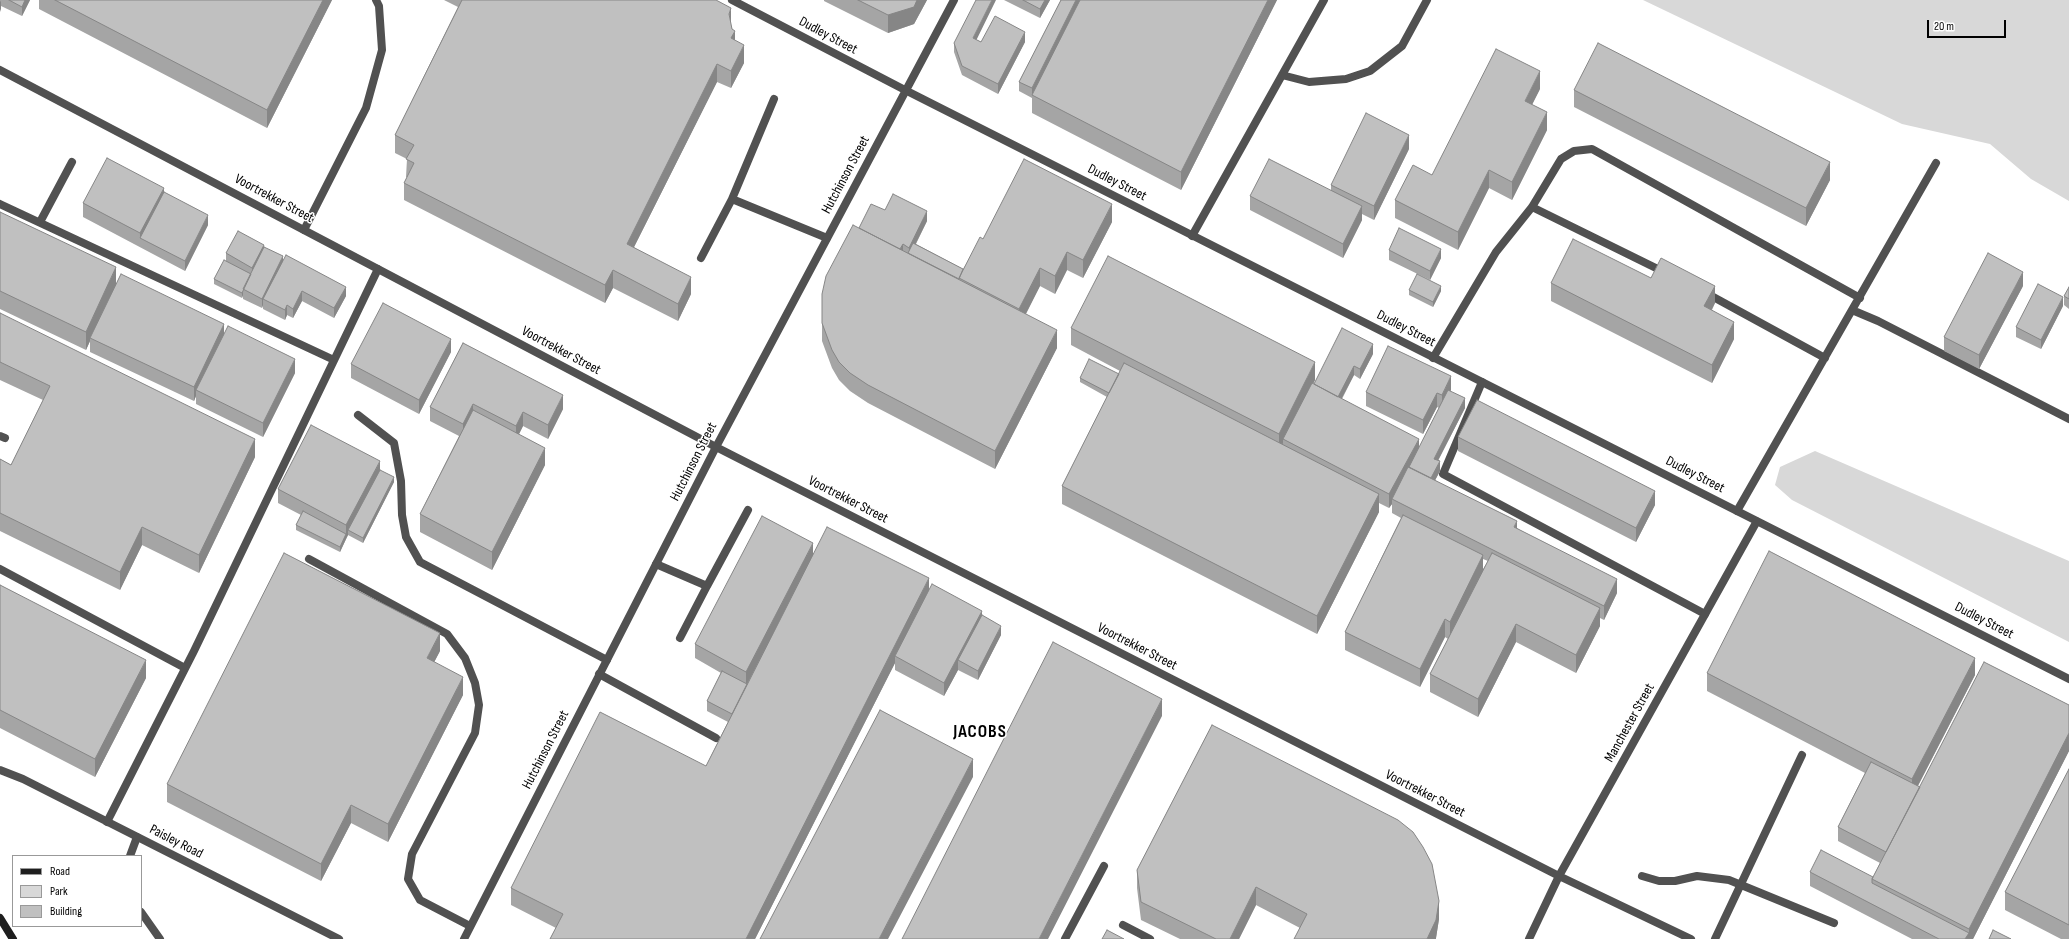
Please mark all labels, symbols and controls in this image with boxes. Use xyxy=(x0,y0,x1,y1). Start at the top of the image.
scale bar xyxy=(1929,12,2008,38)
street label: Dudley Street xyxy=(796,14,860,58)
text: 20 m xyxy=(1934,19,1954,34)
street label: Hutchinson Street xyxy=(818,133,874,217)
street label: Dudley Street xyxy=(1085,161,1149,205)
street label: Voortrekker Street xyxy=(232,171,316,227)
street label: Dudley Street xyxy=(1374,307,1438,351)
street label: Voortrekker Street xyxy=(519,323,603,379)
street label: Hutchinson Street xyxy=(667,420,721,504)
street label: Dudley Street xyxy=(1663,453,1727,497)
street label: Voortrekker Street xyxy=(805,473,891,527)
street label: Dudley Street xyxy=(1952,599,2016,643)
street label: Voortrekker Street xyxy=(1094,620,1180,674)
street label: Manchester Street xyxy=(1601,681,1659,765)
street label: Hutchinson Street xyxy=(519,708,573,792)
district label: JACOBS xyxy=(953,721,1007,743)
street label: Voortrekker Street xyxy=(1382,767,1468,821)
street label: Paisley Road xyxy=(146,821,206,863)
legend xyxy=(12,855,142,927)
text: Road xyxy=(50,864,70,879)
text: Park xyxy=(50,884,68,899)
text: Building xyxy=(50,904,82,919)

